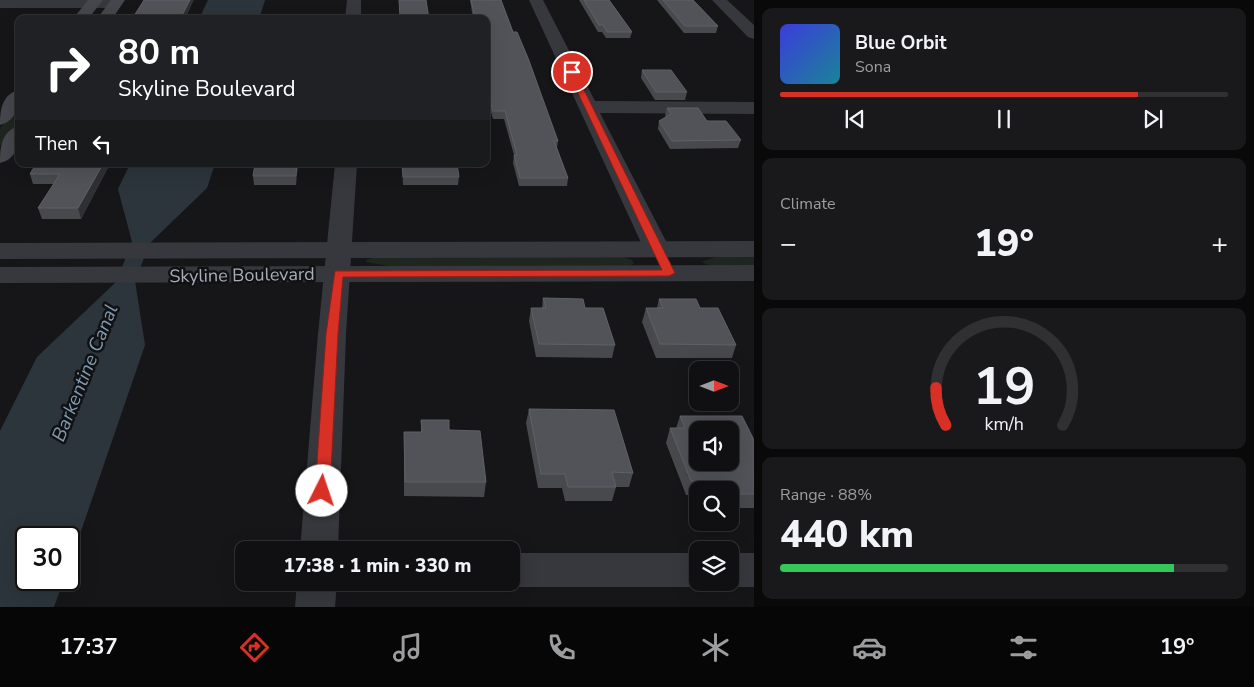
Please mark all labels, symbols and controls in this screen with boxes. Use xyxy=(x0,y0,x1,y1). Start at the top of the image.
text: 80 m xyxy=(118,29,200,76)
text: Blue Orbit xyxy=(855,30,946,56)
icon: right xyxy=(35,35,100,100)
pin xyxy=(551,51,593,93)
text: Sona xyxy=(855,56,891,78)
icon: arrive xyxy=(558,58,586,86)
text: Skyline Boulevard xyxy=(118,74,296,104)
icon: previous xyxy=(841,105,869,133)
icon: pause xyxy=(990,105,1018,133)
icon: next xyxy=(1139,105,1167,133)
icon: left xyxy=(88,130,116,158)
text: Then xyxy=(35,131,78,157)
text: Climate xyxy=(780,193,835,215)
text: 19° xyxy=(974,218,1034,269)
text: − xyxy=(780,225,797,263)
text: + xyxy=(1211,225,1228,263)
street label: Skyline Boulevard xyxy=(169,262,315,288)
water label: Barkentine Canal xyxy=(46,301,124,445)
text: 19 xyxy=(973,351,1035,422)
north arrow xyxy=(689,361,739,411)
map controls xyxy=(689,361,739,591)
text: km/h xyxy=(984,412,1024,436)
button: sound xyxy=(689,421,739,471)
position arrow xyxy=(295,464,347,516)
button: search xyxy=(689,481,739,531)
text: Range · 88% xyxy=(780,484,872,506)
text: 440 km xyxy=(780,509,914,560)
speed limit sign: 30 xyxy=(15,526,80,591)
button: layers xyxy=(689,541,739,591)
text: 17:38 · 1 min · 330 m xyxy=(284,553,471,579)
icon: directions xyxy=(237,630,272,665)
icon: music xyxy=(390,630,425,665)
icon: phone xyxy=(544,630,579,665)
icon: climate xyxy=(698,630,733,665)
icon: car xyxy=(852,630,887,665)
icon: filters xyxy=(1006,630,1041,665)
text: 17:37 xyxy=(59,632,118,662)
text: 19° xyxy=(1160,632,1194,662)

